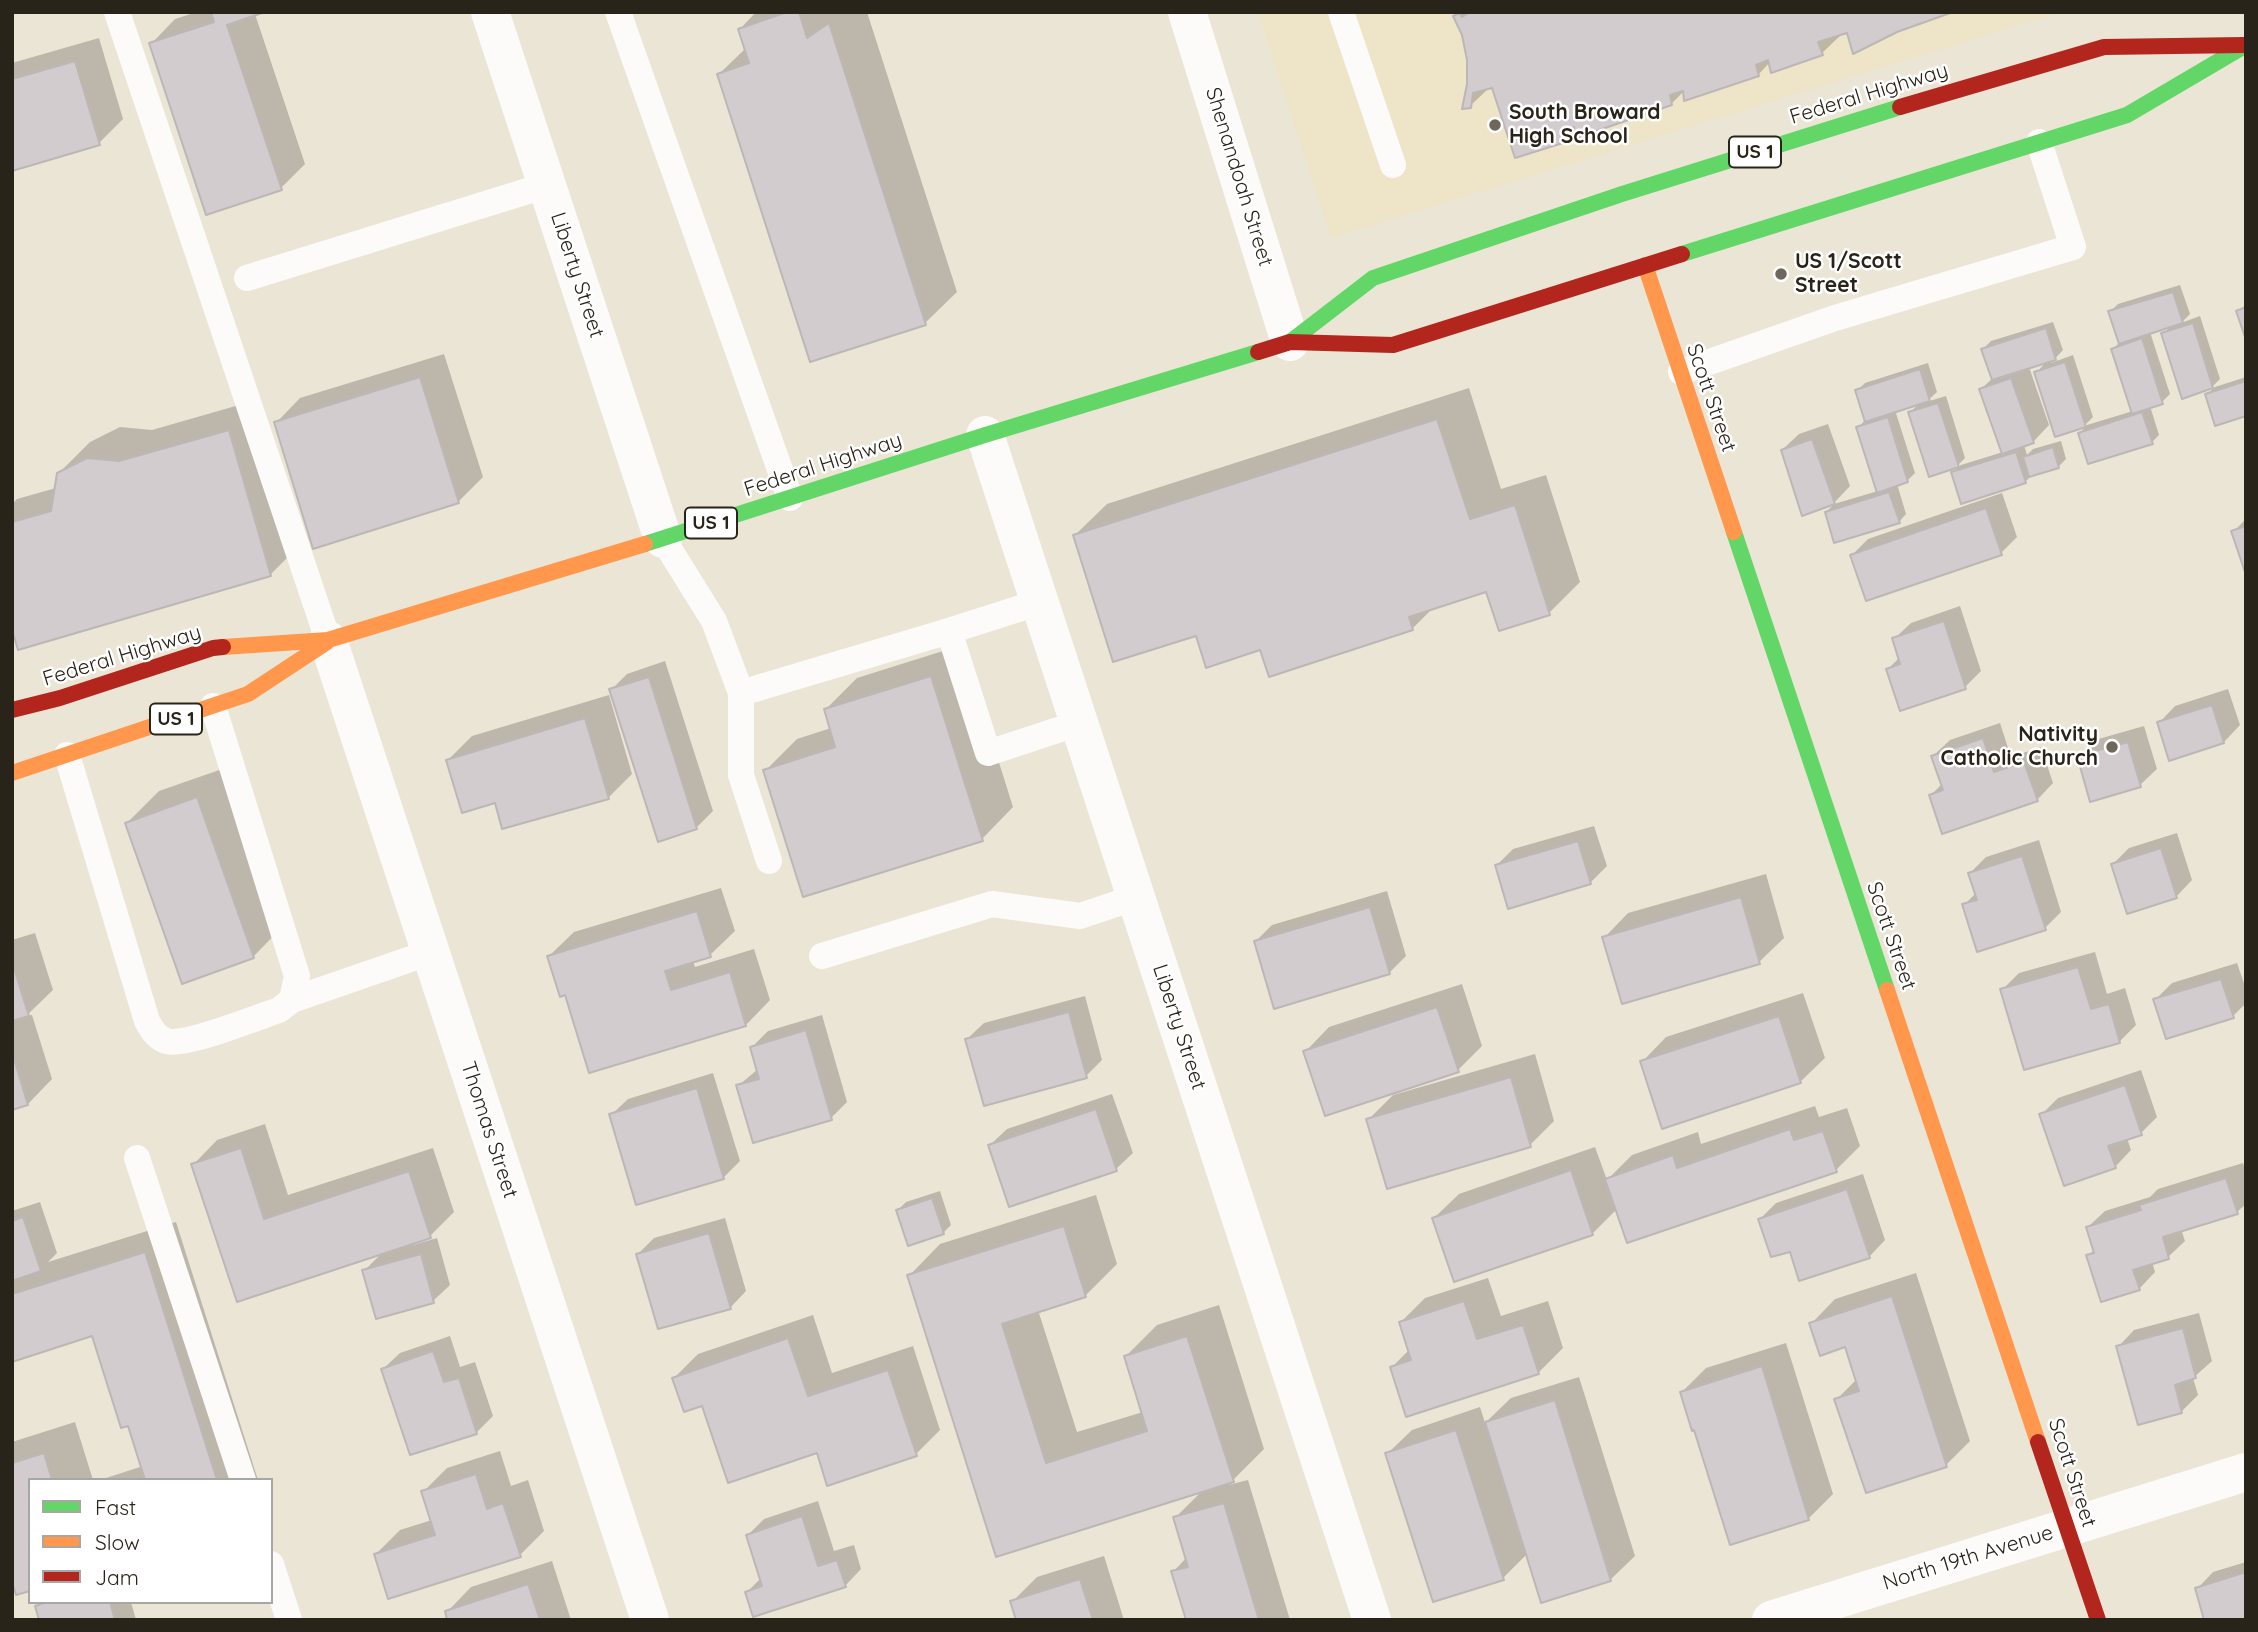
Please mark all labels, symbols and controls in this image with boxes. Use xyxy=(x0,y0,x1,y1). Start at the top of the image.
street label: Federal Highway xyxy=(1787,58,1951,130)
street label: Shenandoah Street xyxy=(1200,84,1278,270)
place label: South Broward High School xyxy=(1509,100,1660,150)
marker: South Broward High School xyxy=(1487,117,1503,133)
road number: US 1 xyxy=(1729,136,1781,168)
street label: Liberty Street xyxy=(545,209,609,341)
place label: US 1/Scott Street xyxy=(1795,249,1902,299)
marker: US 1/Scott Street xyxy=(1773,266,1789,282)
street label: Scott Street xyxy=(1681,341,1741,455)
street label: Federal Highway xyxy=(741,428,905,502)
road number: US 1 xyxy=(685,508,737,538)
street label: Federal Highway xyxy=(40,620,204,692)
road number: US 1 xyxy=(150,704,202,734)
place label: Nativity Catholic Church xyxy=(1941,722,2098,772)
marker: Nativity Catholic Church xyxy=(2104,739,2120,755)
street label: Scott Street xyxy=(1861,879,1921,993)
street label: Liberty Street xyxy=(1147,961,1211,1093)
street label: Thomas Street xyxy=(455,1059,523,1201)
street label: Scott Street xyxy=(2043,1416,2101,1530)
legend xyxy=(28,1478,273,1604)
text: Fast xyxy=(95,1494,136,1520)
street label: North 19th Avenue xyxy=(1880,1520,2056,1596)
text: Slow xyxy=(95,1529,140,1555)
text: Jam xyxy=(95,1564,139,1590)

